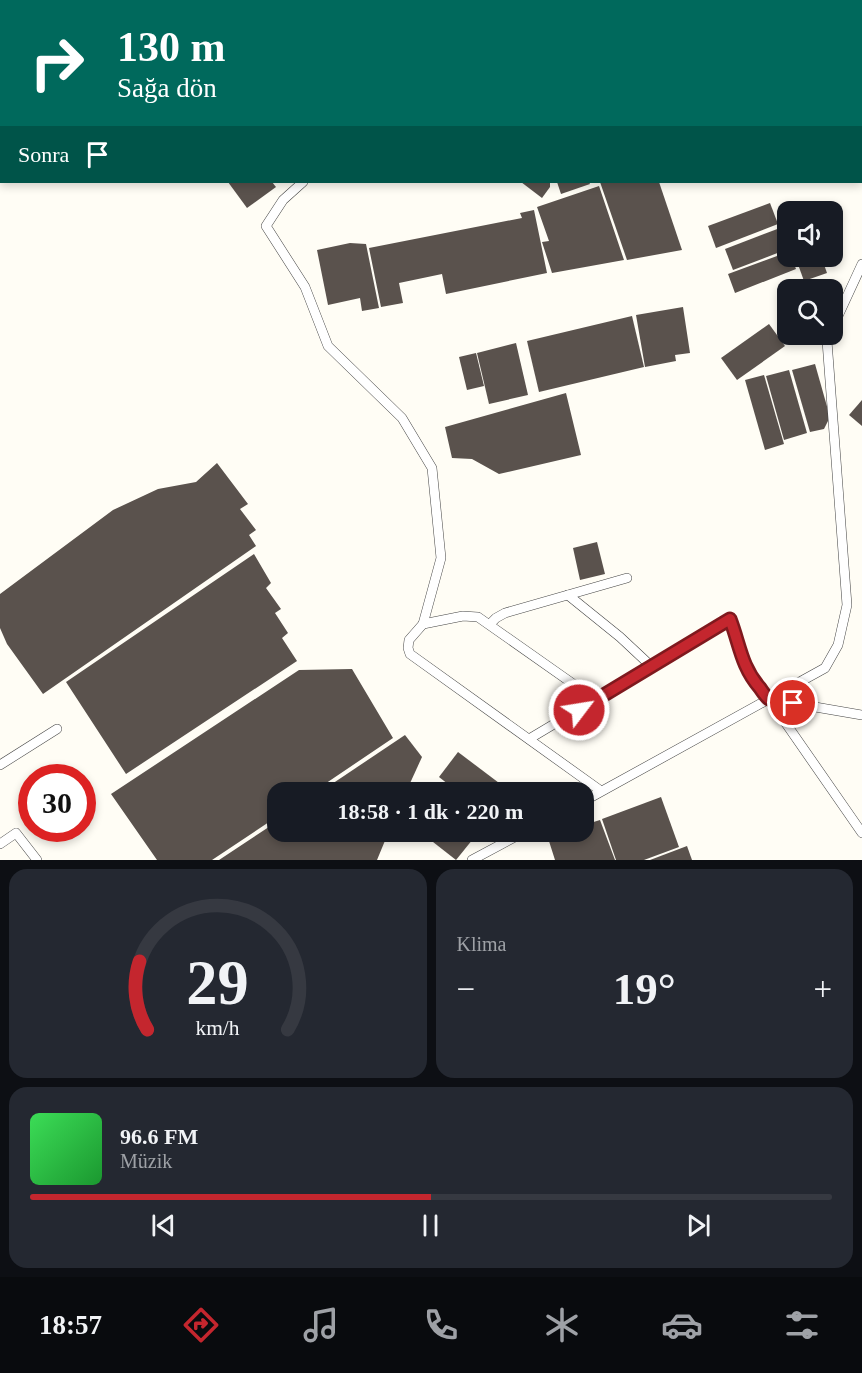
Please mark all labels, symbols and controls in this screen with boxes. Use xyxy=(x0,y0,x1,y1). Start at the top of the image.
icon: right xyxy=(18,24,96,102)
text: 130 m xyxy=(117,24,226,70)
text: Sağa dön xyxy=(117,73,217,103)
icon: arrive xyxy=(81,138,114,171)
text: Sonra xyxy=(18,142,69,167)
map controls xyxy=(777,201,843,345)
button: sound xyxy=(777,201,843,267)
button: search xyxy=(777,279,843,345)
pin xyxy=(767,677,818,728)
position arrow xyxy=(547,678,611,742)
icon: arrive xyxy=(776,686,809,719)
speed limit sign: 30 xyxy=(18,764,96,842)
text: 18:58 · 1 dk · 220 m xyxy=(338,799,523,824)
text: Klima xyxy=(457,933,507,955)
text: 29 xyxy=(187,948,249,1017)
text: 19° xyxy=(613,964,676,1014)
text: − xyxy=(457,971,475,1007)
text: + xyxy=(813,971,832,1007)
text: km/h xyxy=(196,1017,240,1041)
text: 96.6 FM xyxy=(120,1124,198,1149)
text: Müzik xyxy=(120,1150,172,1172)
icon: previous xyxy=(147,1209,180,1242)
icon: pause xyxy=(414,1209,447,1242)
icon: next xyxy=(682,1209,715,1242)
icon: directions xyxy=(180,1304,222,1346)
icon: music xyxy=(300,1304,342,1346)
icon: phone xyxy=(420,1304,462,1346)
icon: climate xyxy=(541,1304,583,1346)
icon: car xyxy=(661,1304,703,1346)
icon: filters xyxy=(781,1304,823,1346)
text: 18:57 xyxy=(39,1310,102,1340)

